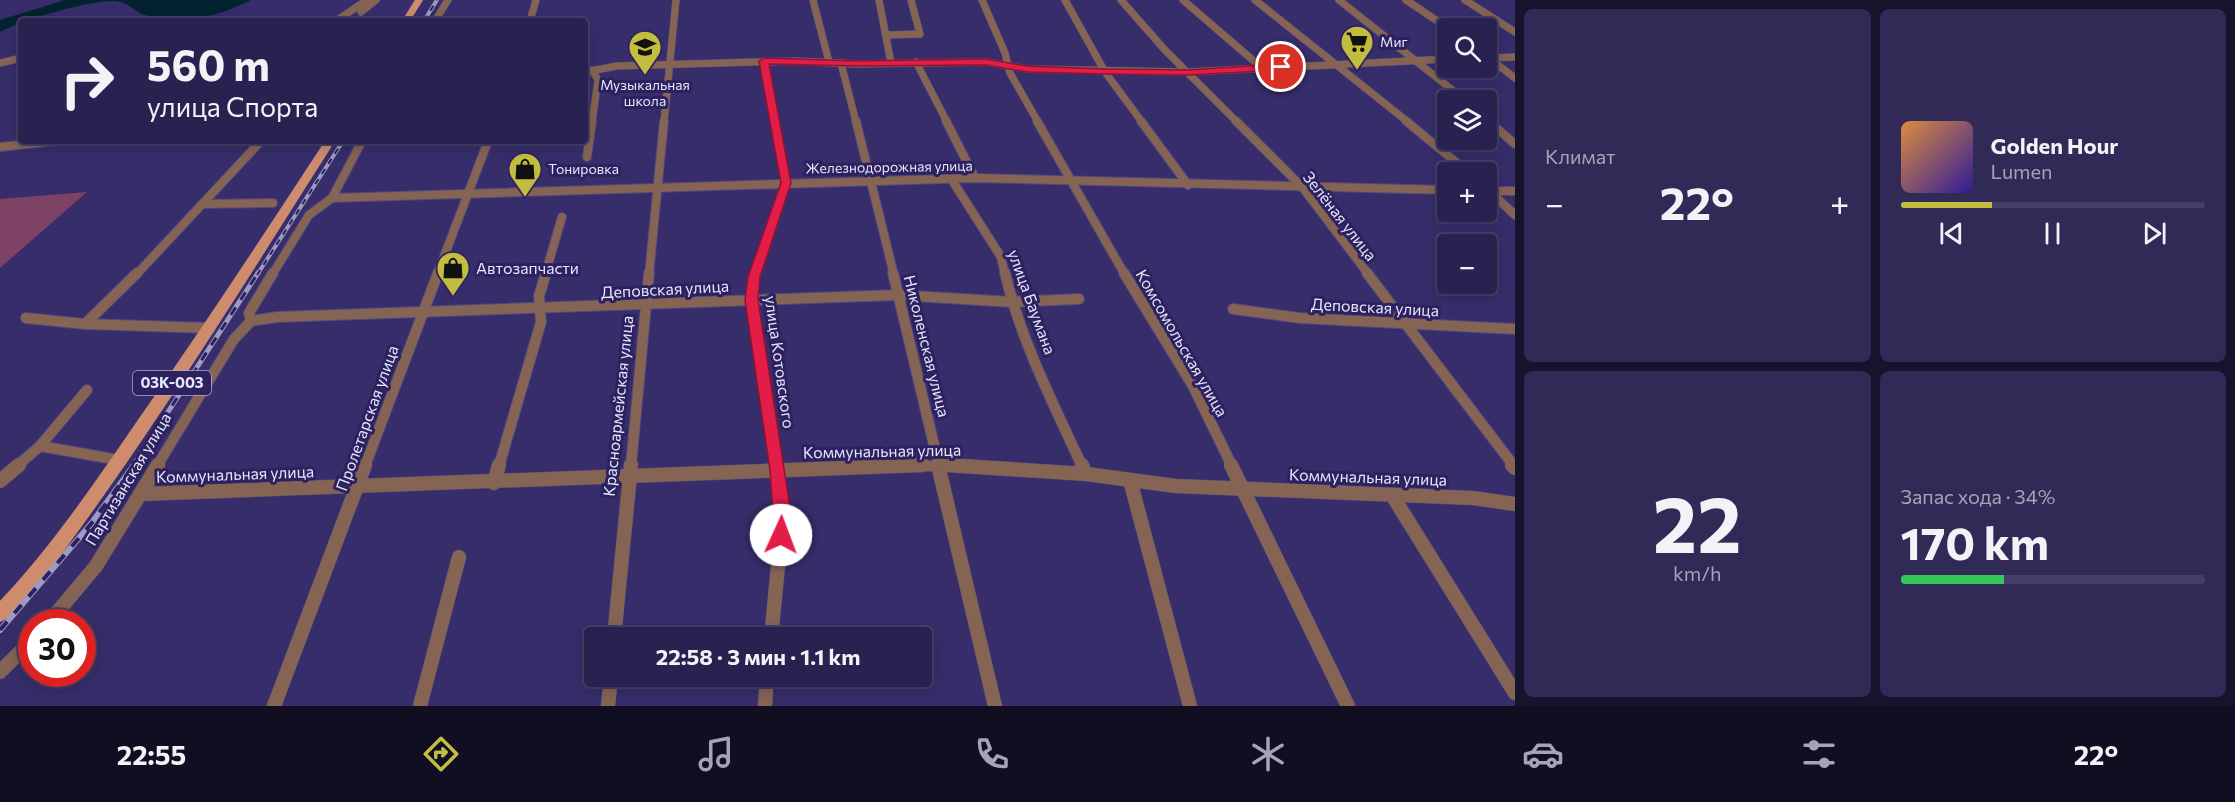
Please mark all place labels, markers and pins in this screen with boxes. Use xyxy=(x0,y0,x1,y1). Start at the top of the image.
supermarket icon: Миг xyxy=(1339,24,1375,71)
school or university icon: Музыкальная школа xyxy=(627,29,663,76)
place label: Миг xyxy=(1380,33,1408,50)
pin xyxy=(1255,41,1306,92)
place label: Музыкальная школа xyxy=(600,76,690,109)
shop icon: Тонировка xyxy=(507,151,543,198)
place label: Тонировка xyxy=(548,160,619,177)
shop icon: Автозапчасти xyxy=(435,250,471,297)
place label: Автозапчасти xyxy=(476,258,579,277)

